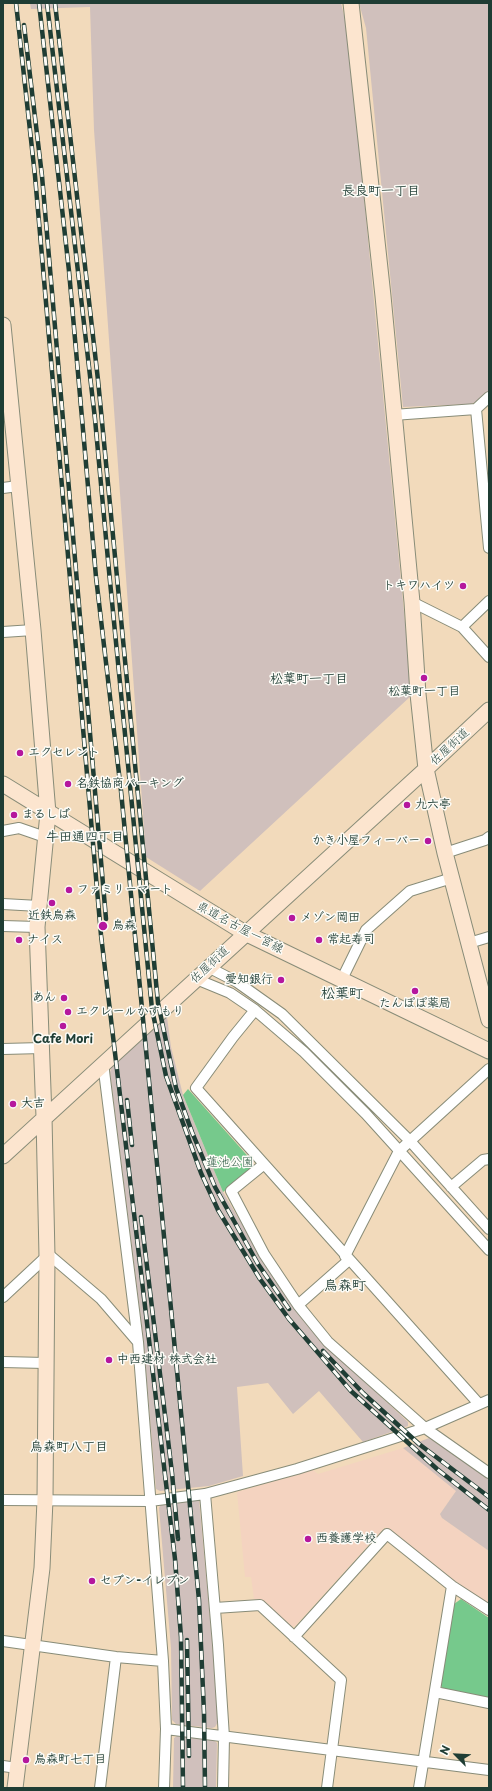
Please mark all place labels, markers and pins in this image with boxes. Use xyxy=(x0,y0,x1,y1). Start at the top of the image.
place label: トキワハイツ xyxy=(383,579,455,593)
marker: トキワハイツ xyxy=(458,581,468,591)
marker: 松葉町一丁目 xyxy=(419,673,429,683)
place label: 松葉町一丁目 xyxy=(388,685,460,699)
place label: エクセレント xyxy=(28,746,100,760)
marker: エクセレント xyxy=(15,748,25,758)
place label: 名鉄協商パーキング xyxy=(76,777,184,791)
marker: 名鉄協商パーキング xyxy=(63,779,73,789)
place label: 九六亭 xyxy=(415,798,451,812)
marker: 九六亭 xyxy=(402,800,412,810)
place label: まるしば xyxy=(22,808,70,822)
marker: まるしば xyxy=(9,810,19,820)
place label: かき小屋フィーバー xyxy=(312,834,420,848)
marker: かき小屋フィーバー xyxy=(423,836,433,846)
place label: ファミリーマート xyxy=(77,883,173,897)
marker: ファミリーマート xyxy=(64,885,74,895)
marker: 近鉄烏森 xyxy=(47,898,57,908)
place label: 近鉄烏森 xyxy=(28,909,76,923)
place label: メゾン岡田 xyxy=(300,911,360,925)
marker: メゾン岡田 xyxy=(287,913,297,923)
place label: 烏森 xyxy=(112,919,136,933)
marker: 烏森 xyxy=(97,920,109,932)
place label: ナイス xyxy=(27,933,63,947)
place label: 常起寿司 xyxy=(327,933,375,947)
marker: ナイス xyxy=(14,935,24,945)
marker: 常起寿司 xyxy=(314,935,324,945)
place label: 愛知銀行 xyxy=(225,973,273,987)
marker: 愛知銀行 xyxy=(276,975,286,985)
marker: たんぽぽ薬局 xyxy=(410,986,420,996)
place label: あん xyxy=(32,991,56,1005)
marker: あん xyxy=(59,993,69,1003)
place label: たんぽぽ薬局 xyxy=(379,997,451,1011)
place label: エクレールかすもり xyxy=(76,1005,184,1019)
marker: エクレールかすもり xyxy=(63,1007,73,1017)
marker: Cafe Mori xyxy=(58,1021,68,1031)
place label: Cafe Mori xyxy=(33,1033,93,1047)
place label: 大吉 xyxy=(21,1097,45,1111)
marker: 大吉 xyxy=(8,1099,18,1109)
place label: 中西建材 株式会社 xyxy=(117,1353,217,1367)
marker: 中西建材 株式会社 xyxy=(104,1355,114,1365)
place label: 西養護学校 xyxy=(316,1532,376,1546)
marker: 西養護学校 xyxy=(303,1534,313,1544)
place label: セブン-イレブン xyxy=(100,1574,190,1588)
marker: セブン-イレブン xyxy=(87,1576,97,1586)
place label: 烏森町七丁目 xyxy=(34,1753,106,1767)
marker: 烏森町七丁目 xyxy=(21,1755,31,1765)

